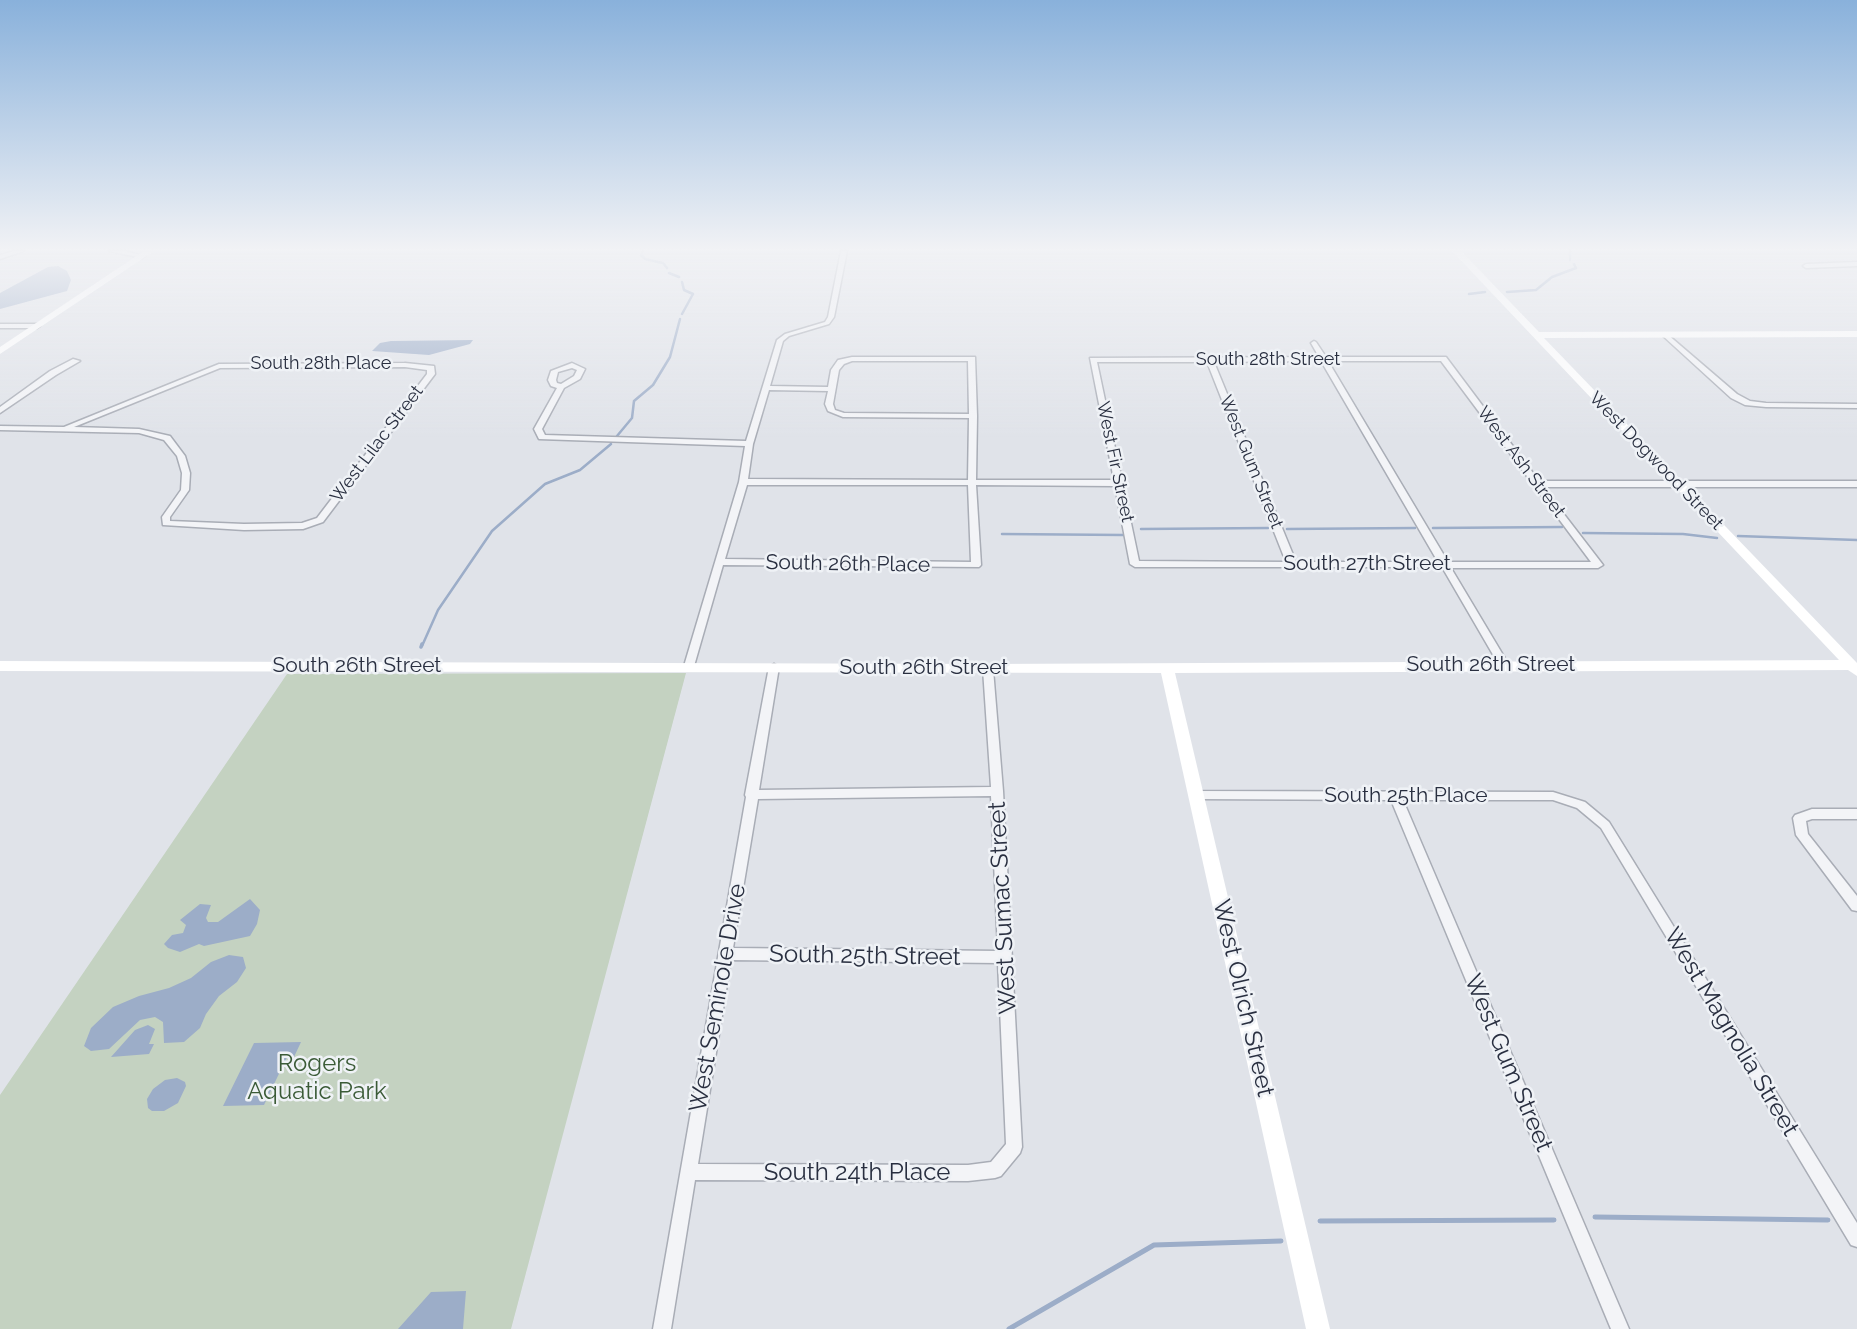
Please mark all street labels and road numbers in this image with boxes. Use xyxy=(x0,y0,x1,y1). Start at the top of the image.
street label: South 28th Street xyxy=(1196,349,1340,371)
street label: South 28th Place xyxy=(251,353,391,375)
street label: West Lilac Street xyxy=(326,381,428,507)
street label: West Dogwood Street xyxy=(1584,387,1728,535)
street label: West Gum Street xyxy=(1214,392,1288,532)
street label: West Fir Street xyxy=(1092,400,1138,524)
street label: West Ash Street xyxy=(1472,402,1570,522)
street label: South 26th Place xyxy=(766,550,930,578)
street label: South 27th Street xyxy=(1283,551,1451,577)
street label: South 26th Street xyxy=(1407,652,1575,678)
street label: South 26th Street xyxy=(273,653,441,679)
street label: South 26th Street xyxy=(840,655,1008,681)
street label: South 25th Place xyxy=(1324,783,1488,809)
street label: West Sumac Street xyxy=(983,801,1023,1015)
street label: West Seminole Drive xyxy=(684,881,752,1115)
street label: West Olrich Street xyxy=(1206,897,1280,1099)
street label: West Magnolia Street xyxy=(1657,923,1805,1141)
street label: South 25th Street xyxy=(769,940,961,972)
street label: West Gum Street xyxy=(1458,970,1558,1156)
street label: South 24th Place xyxy=(764,1159,950,1187)

